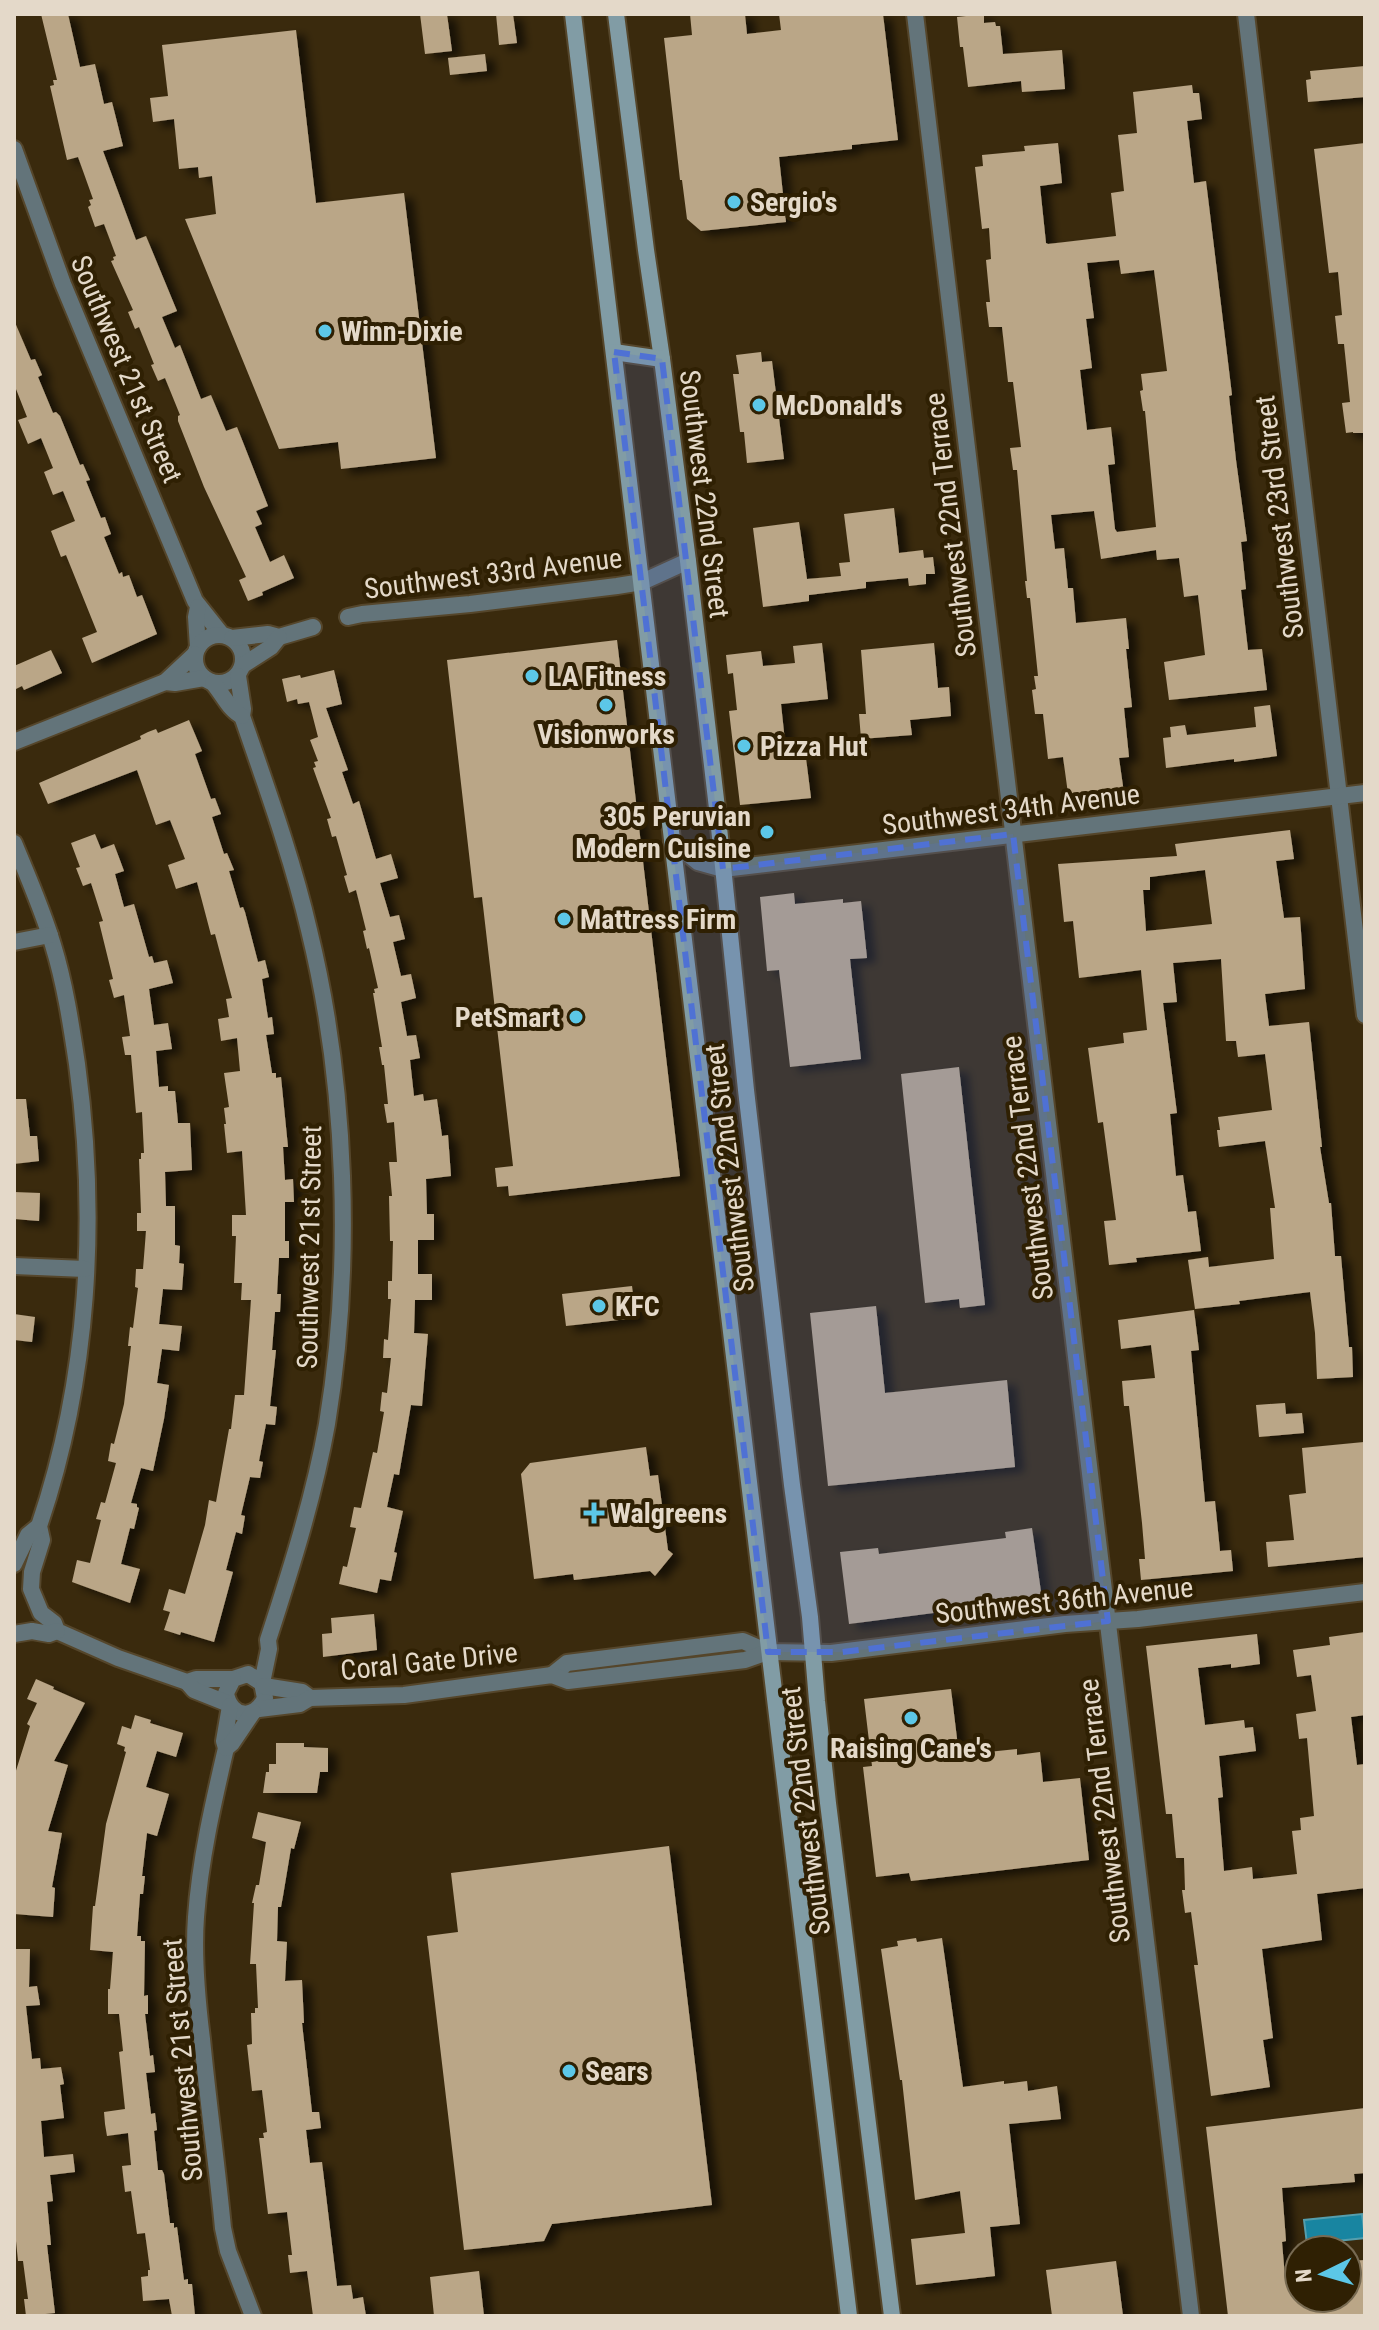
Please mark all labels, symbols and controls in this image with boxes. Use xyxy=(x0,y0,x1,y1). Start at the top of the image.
place label: Sergio's xyxy=(750,186,837,219)
marker: Sergio's xyxy=(725,193,743,211)
street label: Southwest 21st Street xyxy=(64,251,189,488)
place label: Winn-Dixie xyxy=(341,315,463,348)
marker: Winn-Dixie xyxy=(316,322,334,340)
street label: Southwest 22nd Street xyxy=(673,368,736,620)
place label: McDonald's xyxy=(775,389,903,422)
street label: Southwest 22nd Terrace xyxy=(918,391,983,659)
street label: Southwest 23rd Street xyxy=(1248,394,1311,640)
marker: McDonald's xyxy=(750,396,768,414)
street label: Southwest 33rd Avenue xyxy=(362,541,624,606)
place label: LA Fitness xyxy=(548,660,666,693)
marker: LA Fitness xyxy=(523,667,541,685)
marker: Visionworks xyxy=(597,696,615,714)
place label: Visionworks xyxy=(537,718,675,751)
place label: Pizza Hut xyxy=(760,730,867,763)
marker: Pizza Hut xyxy=(735,737,753,755)
street label: Southwest 34th Avenue xyxy=(880,777,1142,842)
place label: 305 Peruvian Modern Cuisine xyxy=(575,800,751,865)
marker: 305 Peruvian Modern Cuisine xyxy=(758,823,776,841)
place label: Mattress Firm xyxy=(580,903,736,936)
marker: Mattress Firm xyxy=(555,910,573,928)
place label: PetSmart xyxy=(455,1001,560,1034)
marker: PetSmart xyxy=(567,1008,585,1026)
street label: Southwest 22nd Terrace xyxy=(995,1034,1060,1302)
street label: Southwest 22nd Street xyxy=(698,1042,761,1294)
street label: Southwest 21st Street xyxy=(291,1125,328,1369)
place label: KFC xyxy=(615,1290,660,1323)
marker: KFC xyxy=(590,1297,608,1315)
place label: Walgreens xyxy=(610,1497,727,1530)
marker: Walgreens xyxy=(585,1504,603,1522)
street label: Southwest 36th Avenue xyxy=(933,1571,1195,1630)
street label: Coral Gate Drive xyxy=(339,1636,519,1687)
street label: Southwest 22nd Terrace xyxy=(1072,1677,1137,1945)
street label: Southwest 22nd Street xyxy=(774,1685,837,1937)
marker: Raising Cane's xyxy=(902,1709,920,1727)
place label: Raising Cane's xyxy=(830,1732,992,1765)
street label: Southwest 21st Street xyxy=(155,1937,210,2183)
place label: Sears xyxy=(585,2055,649,2088)
marker: Sears xyxy=(560,2062,578,2080)
north arrow xyxy=(1283,2234,1363,2314)
text: N xyxy=(1291,2268,1317,2284)

